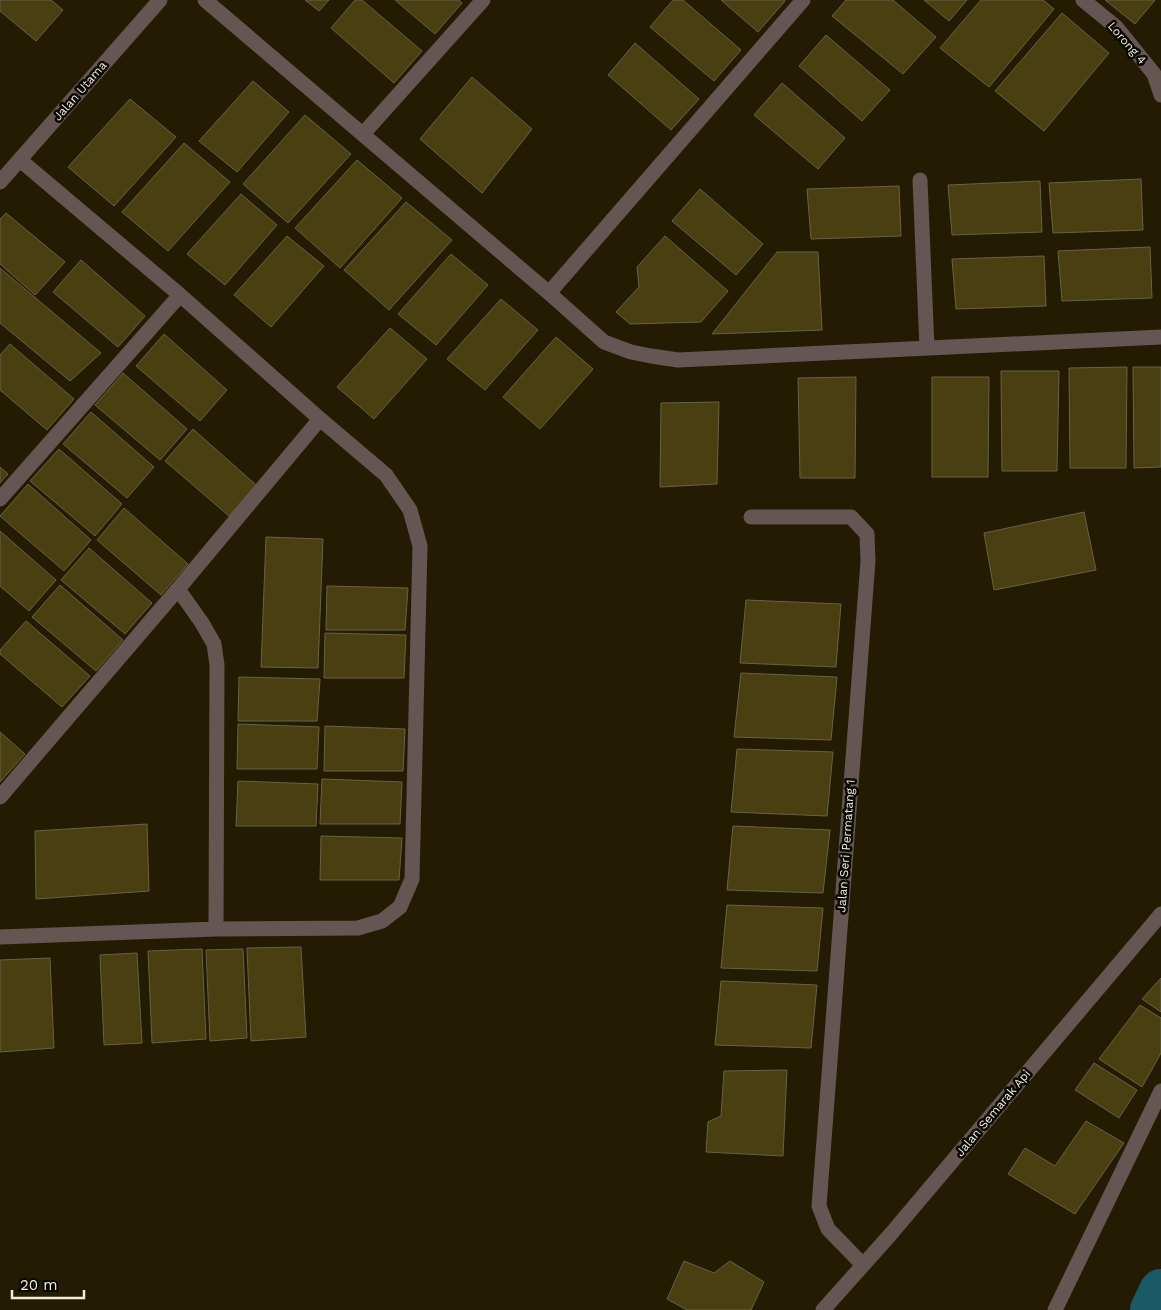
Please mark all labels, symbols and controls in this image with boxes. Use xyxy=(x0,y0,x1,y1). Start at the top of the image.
street label: Lorong 4 xyxy=(1105,19,1149,67)
street label: Jalan Utama xyxy=(50,58,110,123)
street label: Jalan Seri Permatang 1 xyxy=(834,779,858,913)
street label: Jalan Semarak Api xyxy=(953,1067,1033,1159)
scale bar xyxy=(12,1268,85,1300)
text: 20 m xyxy=(20,1276,58,1294)

